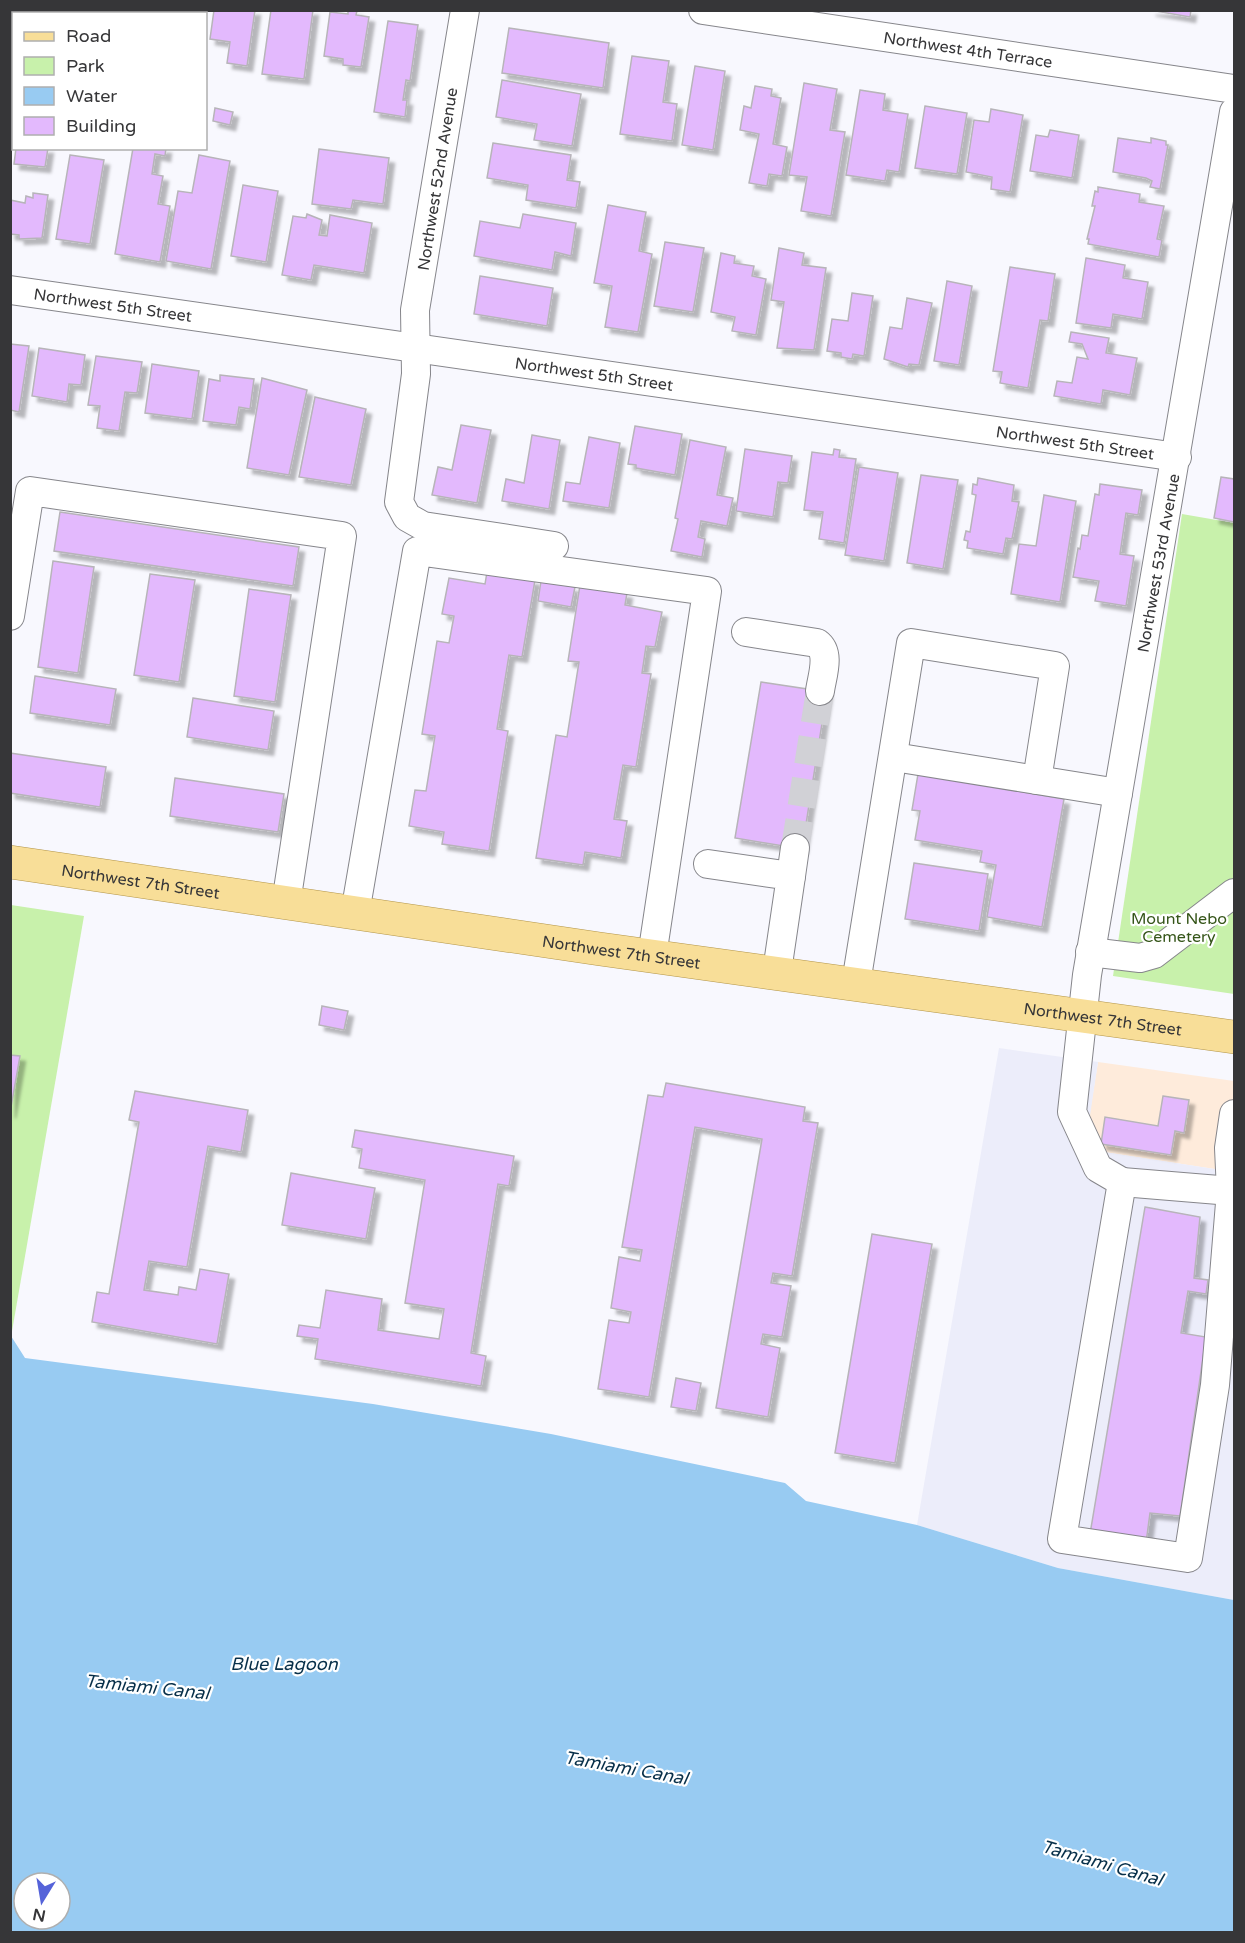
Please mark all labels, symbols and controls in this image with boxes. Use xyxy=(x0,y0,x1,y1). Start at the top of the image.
legend xyxy=(12,12,207,150)
text: Road xyxy=(66,25,111,47)
street label: Northwest 4th Terrace xyxy=(882,28,1054,73)
text: Park xyxy=(66,55,105,77)
text: Water xyxy=(66,85,117,107)
street label: Northwest 52nd Avenue xyxy=(414,86,462,272)
text: Building xyxy=(66,115,136,137)
street label: Northwest 5th Street xyxy=(32,285,193,327)
street label: Northwest 5th Street xyxy=(513,353,674,396)
street label: Northwest 5th Street xyxy=(995,422,1155,465)
street label: Northwest 53rd Avenue xyxy=(1133,472,1185,654)
street label: Northwest 7th Street xyxy=(60,861,221,904)
park label: Mount Nebo Cemetery xyxy=(1131,909,1227,947)
street label: Northwest 7th Street xyxy=(541,932,702,974)
street label: Northwest 7th Street xyxy=(1022,999,1183,1041)
water label: Blue Lagoon xyxy=(230,1653,339,1675)
water label: Tamiami Canal xyxy=(84,1670,213,1705)
water label: Tamiami Canal xyxy=(563,1746,692,1790)
water label: Tamiami Canal xyxy=(1039,1835,1167,1891)
north arrow xyxy=(12,1871,72,1931)
text: N xyxy=(31,1904,48,1926)

